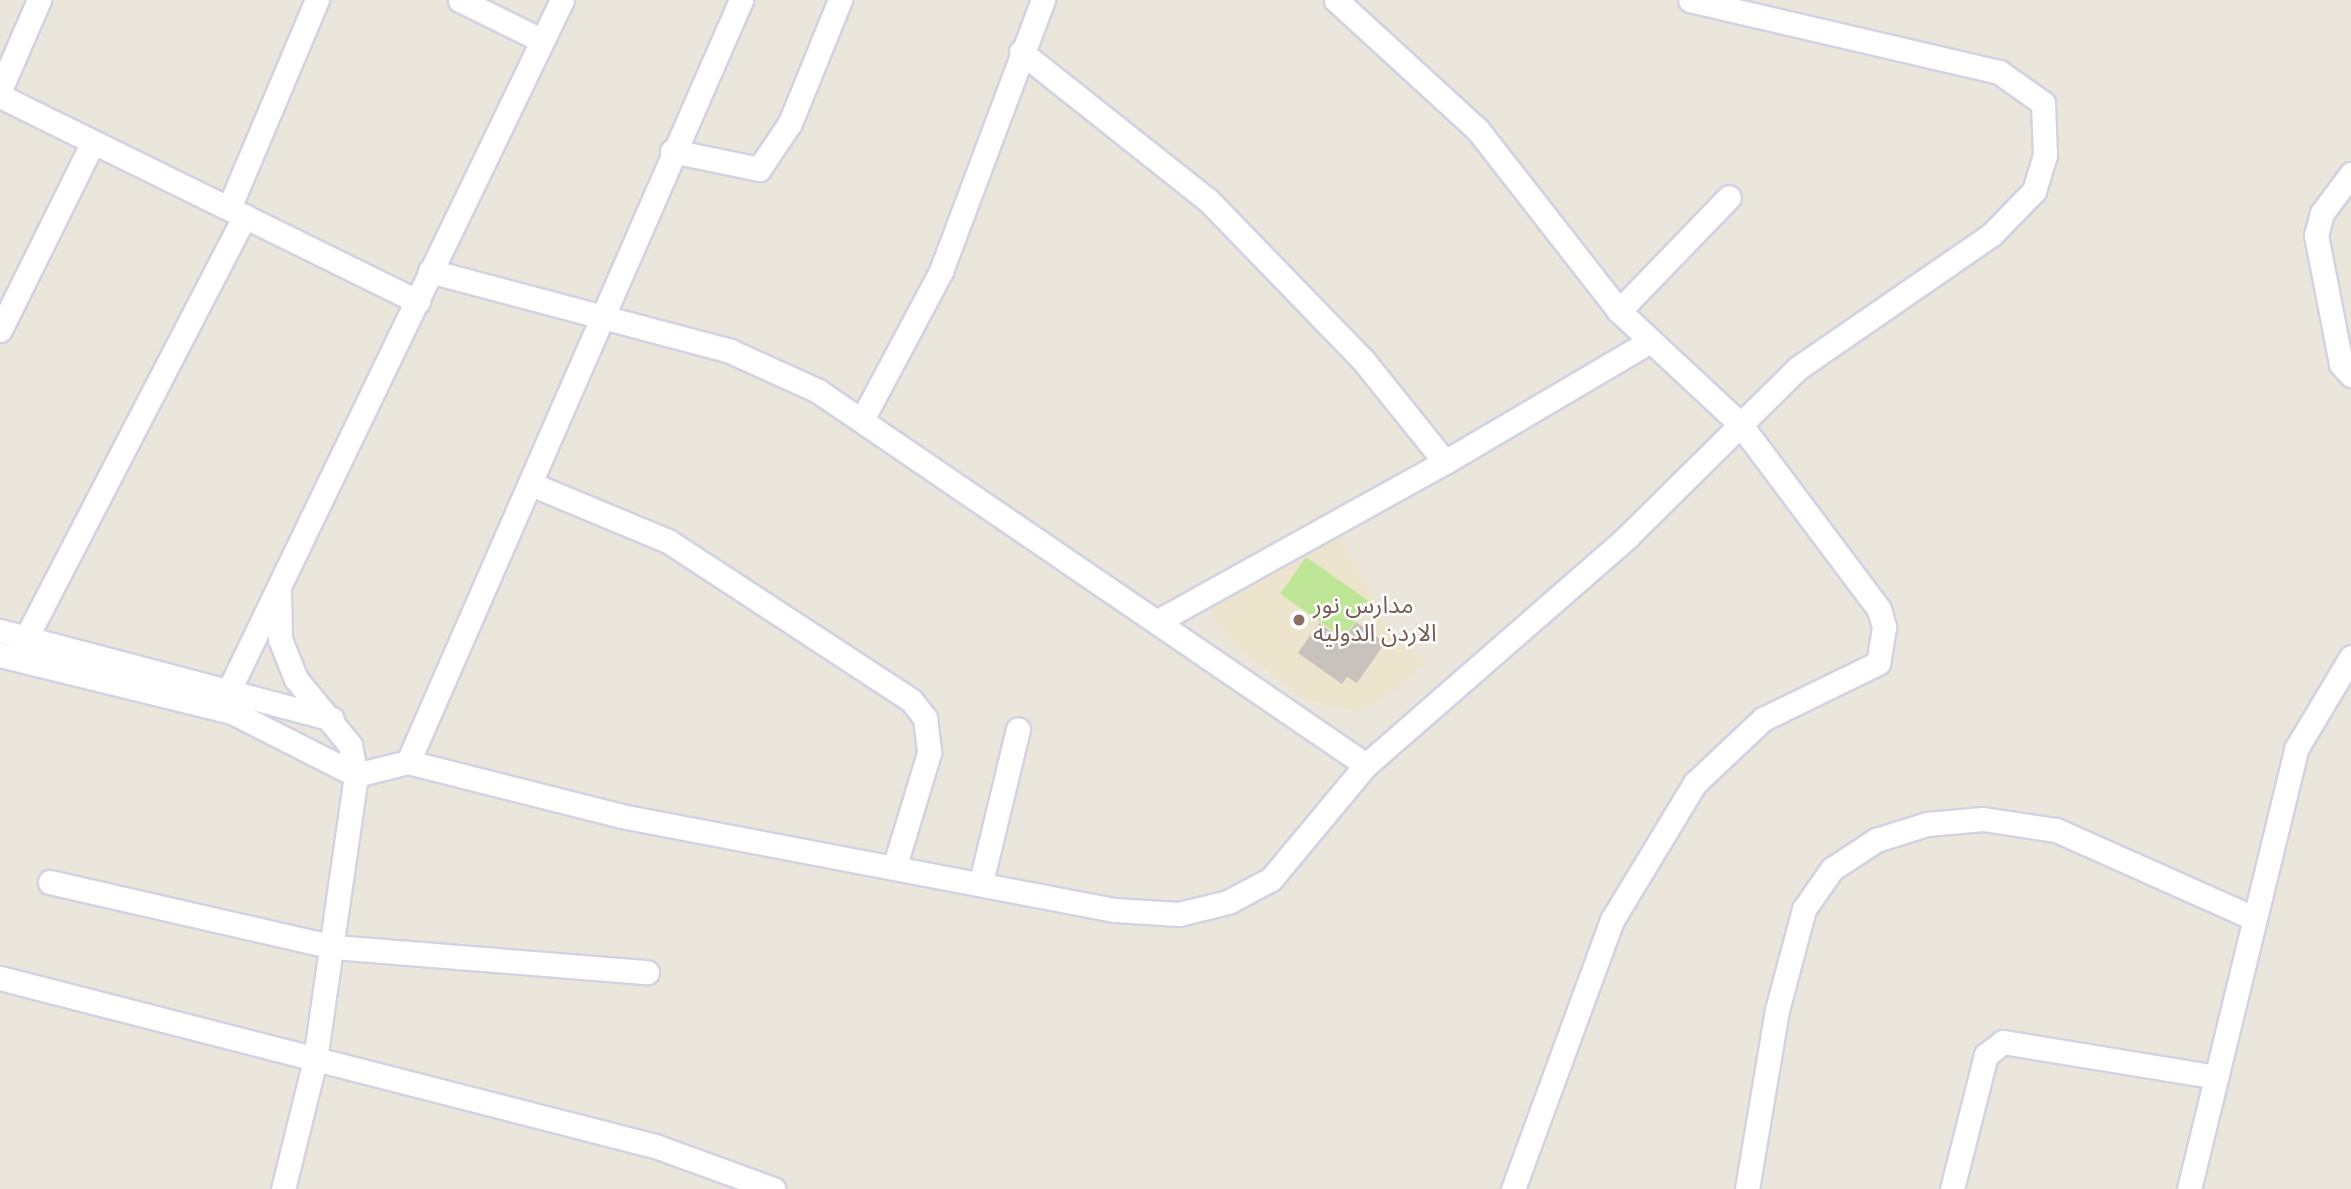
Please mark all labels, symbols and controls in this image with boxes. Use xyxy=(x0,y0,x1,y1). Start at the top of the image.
place label: مدارس نور الاردن الدوليه xyxy=(1313,592,1437,648)
marker: مدارس نور الاردن الدوليه xyxy=(1291,612,1307,628)

